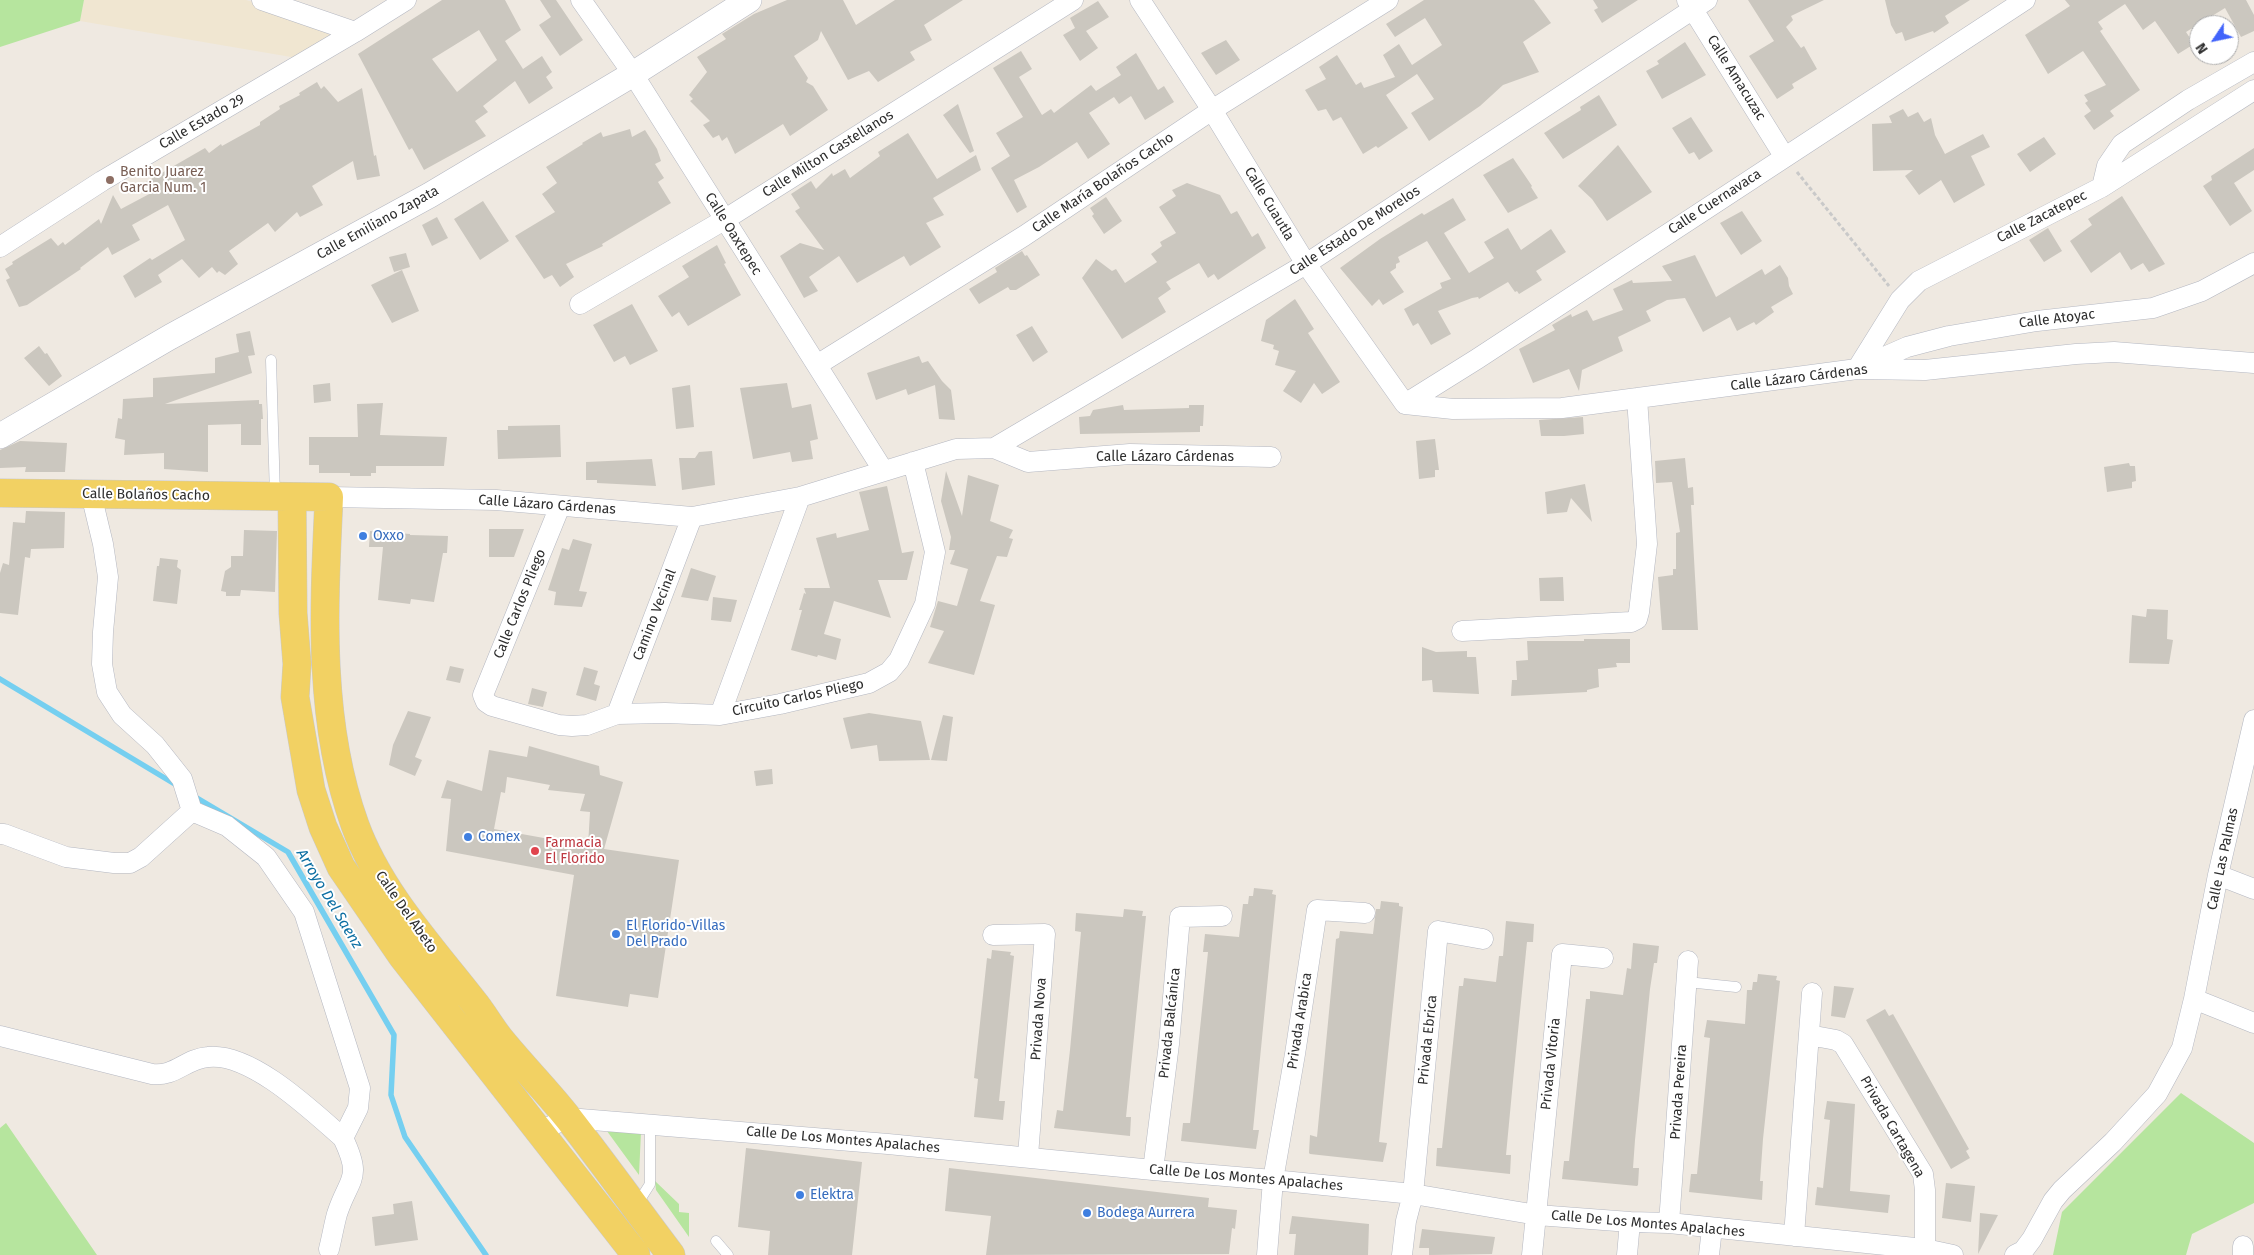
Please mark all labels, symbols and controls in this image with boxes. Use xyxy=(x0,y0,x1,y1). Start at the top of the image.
north arrow xyxy=(2189,15,2239,65)
street label: Calle Amacuzac xyxy=(1703,32,1769,124)
text: N xyxy=(2192,40,2212,57)
street label: Calle Estado 29 xyxy=(156,91,248,153)
street label: Calle Milton Castellanos xyxy=(759,107,897,201)
street label: Calle María Bolaños Cacho xyxy=(1029,129,1177,237)
place label: Benito Juarez Garcia Num. 1 xyxy=(120,164,206,196)
street label: Calle Cuautla xyxy=(1240,164,1298,244)
street label: Calle Cuernavaca xyxy=(1665,166,1765,238)
marker: Benito Juarez Garcia Num. 1 xyxy=(104,174,116,186)
street label: Calle Emiliano Zapata xyxy=(314,182,442,264)
street label: Calle Estado De Morelos xyxy=(1287,183,1423,279)
street label: Calle Zacatepec xyxy=(1994,187,2090,247)
street label: Calle Oaxtepec xyxy=(701,190,765,278)
street label: Calle Atoyac xyxy=(2018,306,2096,332)
street label: Calle Lázaro Cárdenas xyxy=(1729,361,1869,395)
street label: Calle Lázaro Cárdenas xyxy=(1096,449,1234,465)
street label: Calle Bolaños Cacho xyxy=(82,485,210,505)
street label: Calle Lázaro Cárdenas xyxy=(478,492,616,518)
place label: Oxxo xyxy=(373,528,404,544)
marker: Oxxo xyxy=(357,530,369,542)
street label: Calle Carlos Pliego xyxy=(490,547,550,661)
street label: Camino Vecinal xyxy=(630,567,680,663)
street label: Circuito Carlos Pliego xyxy=(731,676,865,720)
street label: Calle Las Palmas xyxy=(2204,806,2242,912)
place label: Comex xyxy=(478,829,520,845)
marker: Comex xyxy=(462,831,474,843)
place label: Farmacia El Florido xyxy=(545,835,605,868)
marker: Farmacia El Florido xyxy=(529,845,541,857)
water label: Arroyo Del Saenz xyxy=(292,846,366,952)
street label: Calle Del Abeto xyxy=(372,868,440,956)
place label: El Florido-Villas Del Prado xyxy=(626,918,725,950)
marker: El Florido-Villas Del Prado xyxy=(610,928,622,940)
street label: Privada Balcánica xyxy=(1156,967,1184,1079)
street label: Privada Arabica xyxy=(1284,971,1316,1071)
street label: Privada Nova xyxy=(1028,977,1050,1061)
street label: Privada Ebrica xyxy=(1415,994,1441,1086)
street label: Privada Vitoria xyxy=(1538,1017,1564,1111)
street label: Privada Pereira xyxy=(1667,1044,1691,1140)
street label: Privada Cartagena xyxy=(1856,1073,1928,1181)
street label: Calle De Los Montes Apalaches xyxy=(745,1123,941,1157)
street label: Calle De Los Montes Apalaches xyxy=(1148,1161,1344,1195)
place label: Elektra xyxy=(810,1187,854,1203)
marker: Elektra xyxy=(794,1189,806,1201)
place label: Bodega Aurrera xyxy=(1097,1205,1195,1221)
marker: Bodega Aurrera xyxy=(1081,1207,1093,1219)
street label: Calle De Los Montes Apalaches xyxy=(1550,1207,1746,1241)

